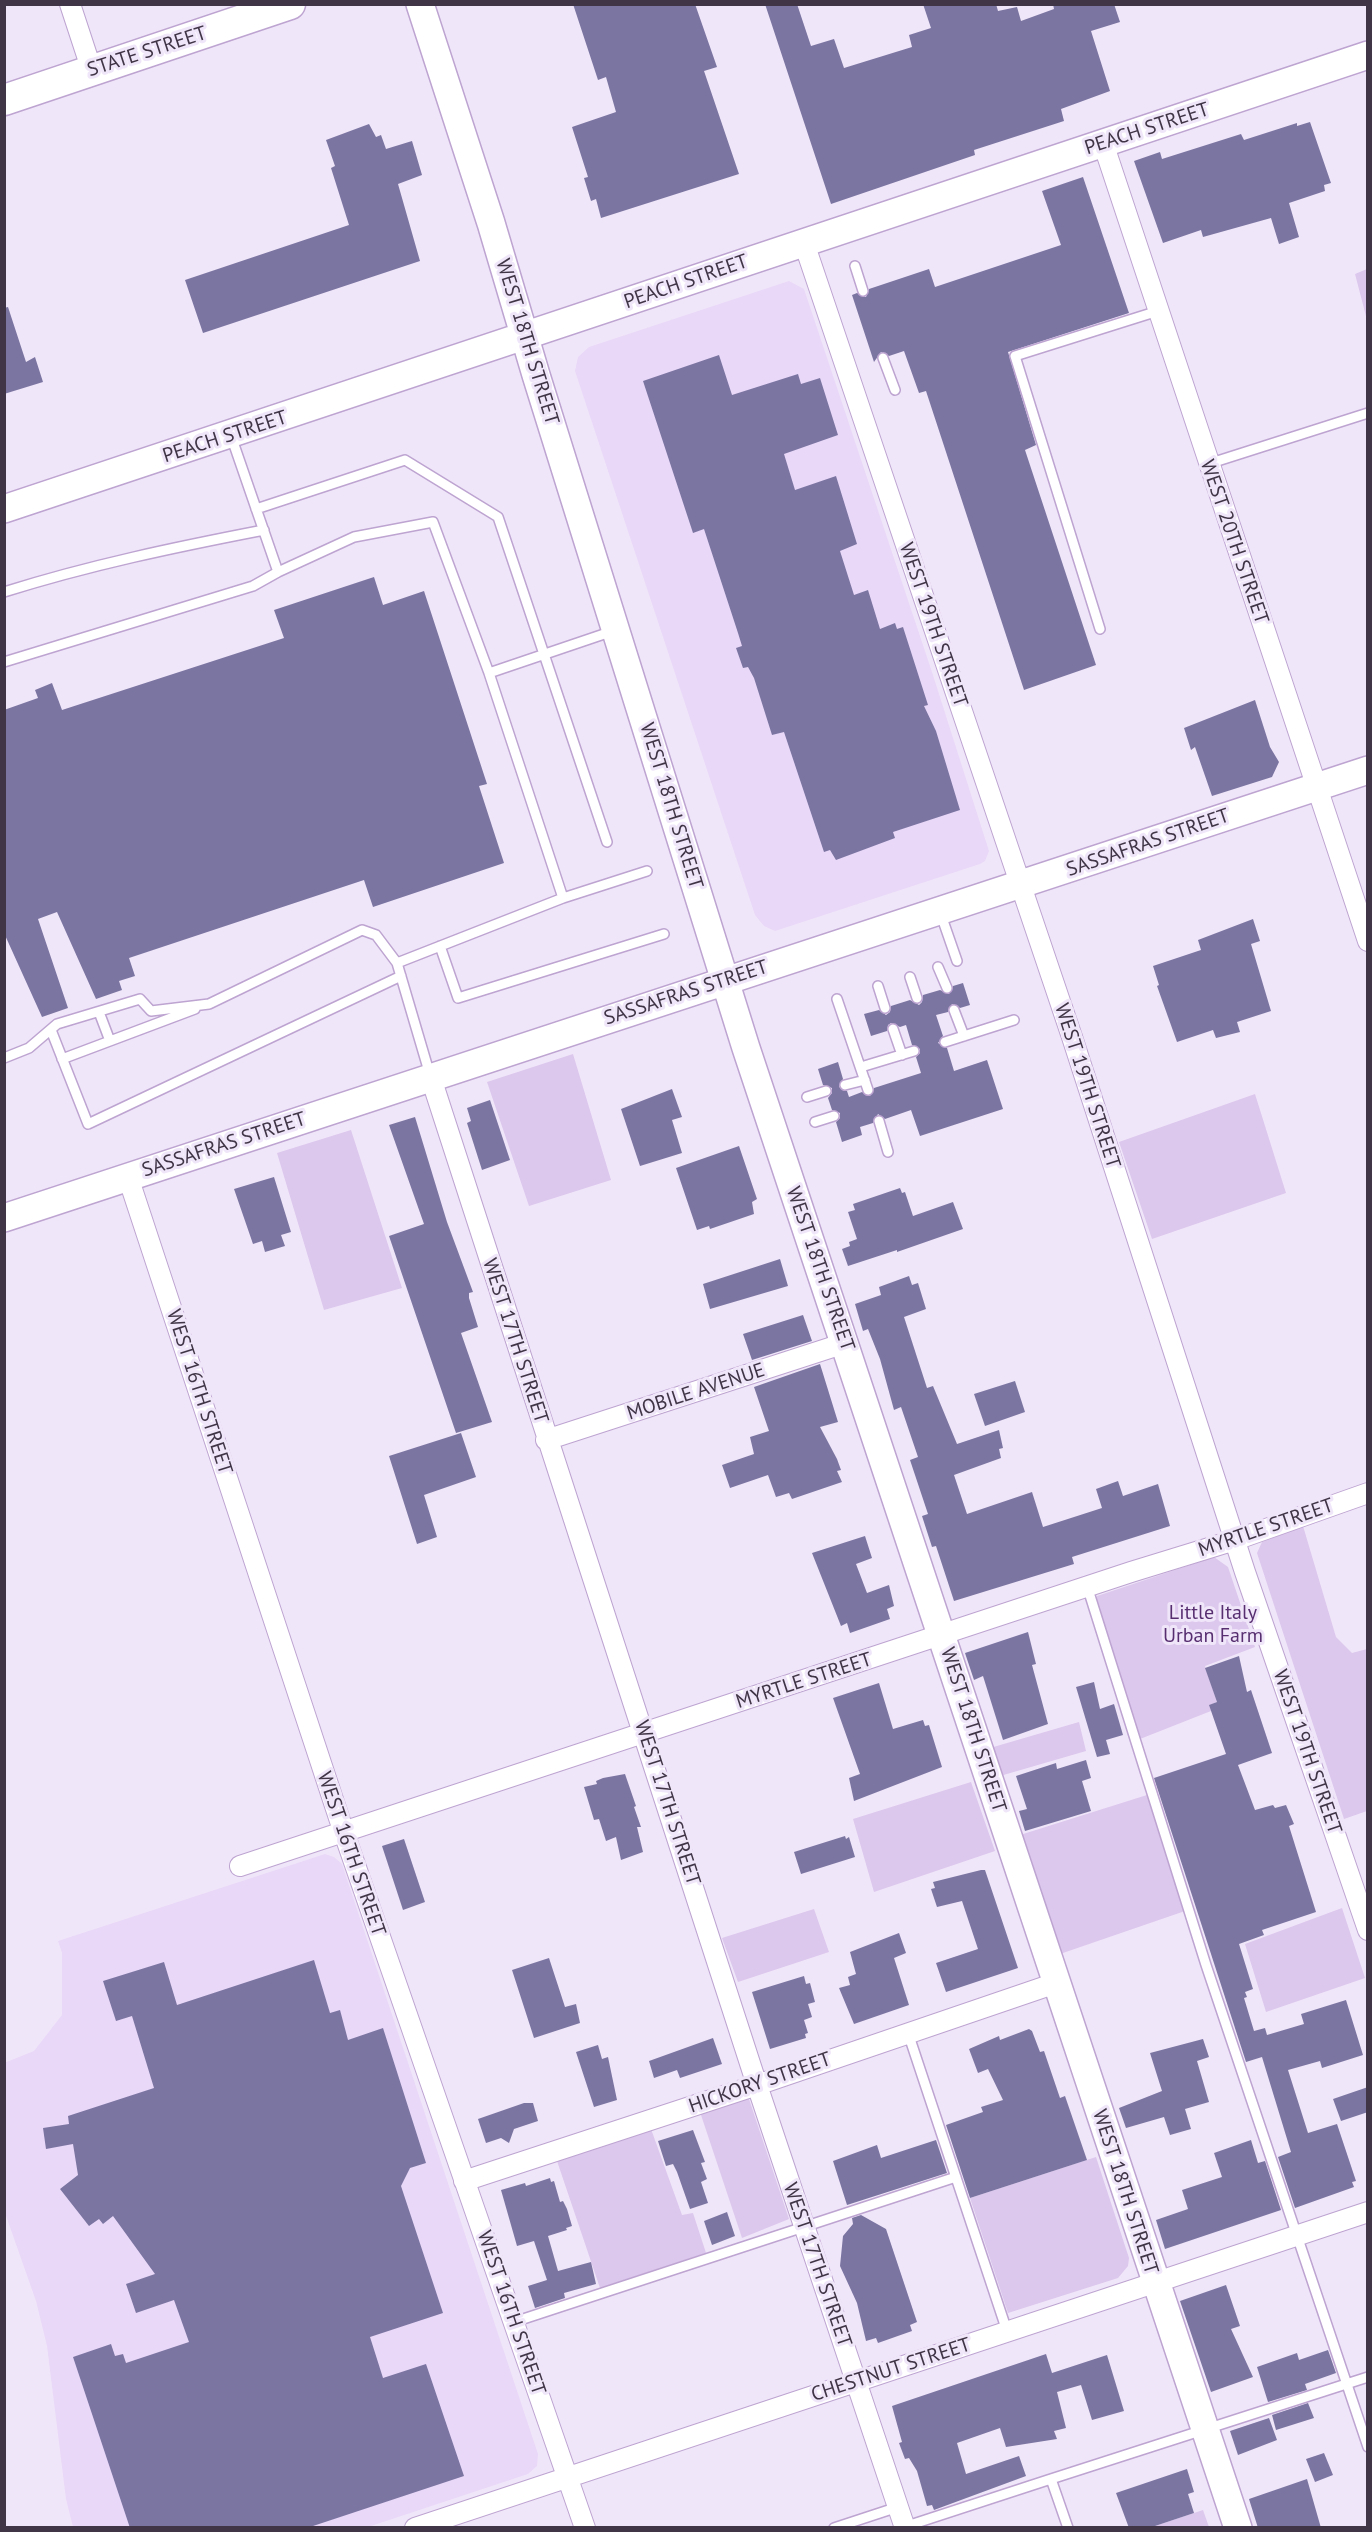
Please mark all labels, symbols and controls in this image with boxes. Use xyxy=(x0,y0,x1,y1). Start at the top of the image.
street label: STATE STREET xyxy=(84,21,210,83)
street label: PEACH STREET xyxy=(1082,98,1212,160)
street label: PEACH STREET xyxy=(621,250,751,314)
street label: WEST 18TH STREET xyxy=(490,256,564,428)
street label: PEACH STREET xyxy=(160,406,290,468)
street label: WEST 20TH STREET xyxy=(1195,457,1273,627)
street label: WEST 19TH STREET xyxy=(894,540,972,710)
street label: WEST 18TH STREET xyxy=(634,720,708,892)
street label: SASSAFRAS STREET xyxy=(1063,804,1233,882)
street label: SASSAFRAS STREET xyxy=(601,955,771,1031)
street label: WEST 19TH STREET xyxy=(1049,1000,1125,1172)
street label: SASSAFRAS STREET xyxy=(139,1107,309,1183)
street label: WEST 18TH STREET xyxy=(781,1184,859,1354)
street label: WEST 17TH STREET xyxy=(477,1255,553,1427)
street label: WEST 16TH STREET xyxy=(161,1306,237,1478)
street label: MOBILE AVENUE xyxy=(624,1358,768,1426)
street label: MYRTLE STREET xyxy=(1195,1494,1337,1562)
park label: Little Italy Urban Farm xyxy=(1163,1601,1263,1648)
street label: WEST 18TH STREET xyxy=(935,1644,1011,1816)
street label: MYRTLE STREET xyxy=(733,1648,875,1714)
street label: WEST 19TH STREET xyxy=(1268,1667,1346,1837)
street label: WEST 17TH STREET xyxy=(629,1717,705,1889)
street label: WEST 16TH STREET xyxy=(312,1769,390,1939)
street label: HICKORY STREET xyxy=(686,2047,834,2119)
street label: WEST 18TH STREET xyxy=(1087,2106,1163,2278)
street label: WEST 17TH STREET xyxy=(778,2180,856,2350)
street label: WEST 16TH STREET xyxy=(472,2228,550,2398)
street label: CHESTNUT STREET xyxy=(808,2333,974,2407)

